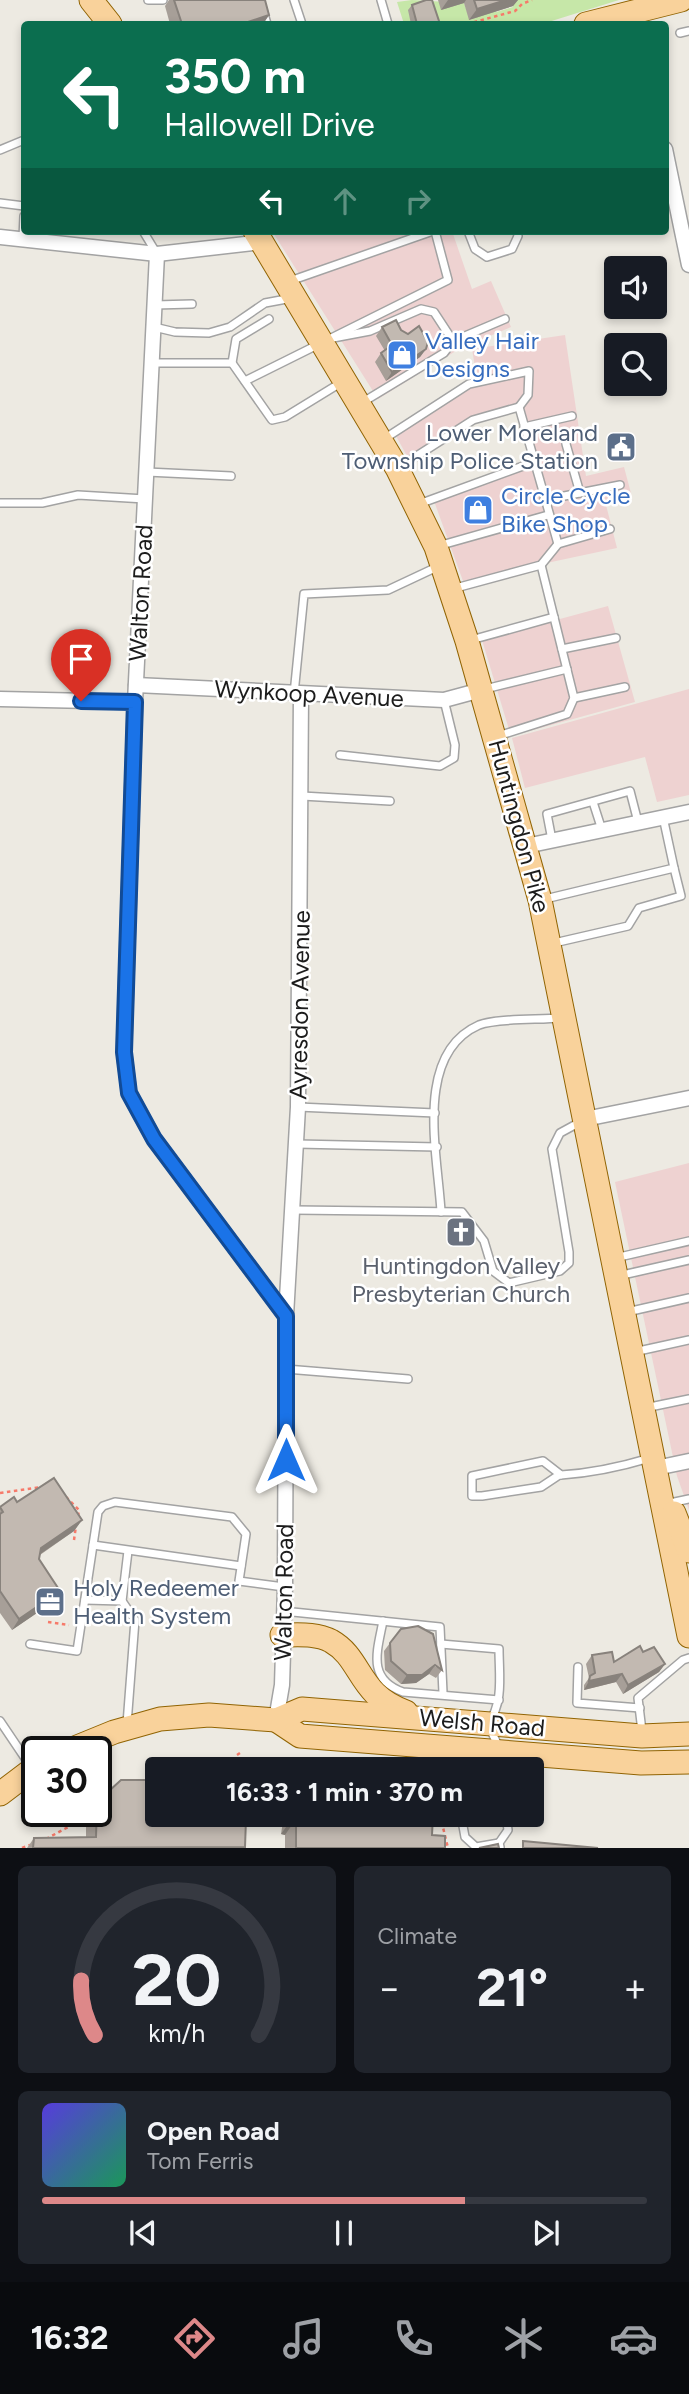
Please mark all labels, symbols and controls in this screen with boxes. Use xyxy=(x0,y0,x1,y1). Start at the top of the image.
text: 350 m xyxy=(164,46,306,105)
icon: left xyxy=(49,49,140,140)
text: Hallowell Drive xyxy=(164,106,375,144)
icon: left xyxy=(253,182,291,220)
icon: ahead xyxy=(326,182,364,220)
icon: right xyxy=(399,182,437,220)
map controls xyxy=(604,256,667,396)
button: sound xyxy=(604,256,667,319)
place label: Valley Hair Designs xyxy=(425,326,539,383)
button: search xyxy=(604,333,667,396)
shop icon: Valley Hair Designs xyxy=(385,338,419,372)
place label: Lower Moreland Township Police Station xyxy=(342,418,598,475)
public building icon: Lower Moreland Township Police Station xyxy=(604,430,638,464)
place label: Circle Cycle Bike Shop xyxy=(501,481,630,538)
shop icon: Circle Cycle Bike Shop xyxy=(461,493,495,527)
street label: Walton Road xyxy=(122,524,159,662)
pin xyxy=(51,629,111,701)
icon: arrive xyxy=(62,640,100,678)
street label: Wynkoop Avenue xyxy=(214,674,404,713)
street label: Huntingdon Pike xyxy=(482,736,557,916)
street label: Ayresdon Avenue xyxy=(283,910,316,1100)
church icon: Huntingdon Valley Presbyterian Church xyxy=(444,1215,478,1249)
place label: Huntingdon Valley Presbyterian Church xyxy=(352,1251,570,1308)
position arrow xyxy=(249,1423,323,1497)
street label: Walton Road xyxy=(268,1523,299,1661)
place label: Holy Redeemer Health System xyxy=(73,1573,239,1630)
office icon: Holy Redeemer Health System xyxy=(33,1585,67,1619)
street label: Welsh Road xyxy=(418,1703,546,1742)
speed limit sign: 30 xyxy=(21,1736,112,1827)
text: 16:33 · 1 min · 370 m xyxy=(226,1776,463,1808)
text: Climate xyxy=(378,1922,457,1950)
text: 20 xyxy=(132,1937,221,2024)
text: 21° xyxy=(476,1957,548,2019)
text: − xyxy=(378,1965,401,2011)
text: + xyxy=(623,1965,647,2011)
text: km/h xyxy=(148,2018,205,2048)
text: Open Road xyxy=(147,2115,280,2147)
text: Tom Ferris xyxy=(147,2147,253,2175)
icon: previous xyxy=(124,2214,162,2252)
icon: pause xyxy=(325,2214,363,2252)
icon: next xyxy=(527,2214,565,2252)
icon: directions xyxy=(170,2314,219,2363)
icon: music xyxy=(279,2314,328,2363)
icon: phone xyxy=(389,2314,438,2363)
icon: climate xyxy=(499,2314,548,2363)
icon: car xyxy=(609,2314,658,2363)
text: 16:32 xyxy=(30,2319,109,2357)

